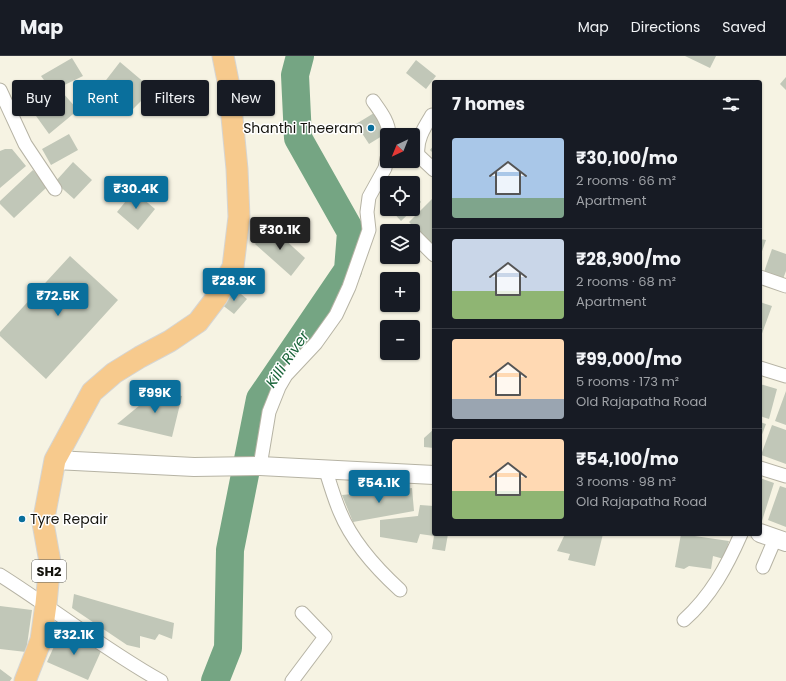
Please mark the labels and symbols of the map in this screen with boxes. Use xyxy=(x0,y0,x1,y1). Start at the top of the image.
place label: Shanthi Theeram xyxy=(243,118,363,138)
marker: Shanthi Theeram xyxy=(366,123,376,133)
north arrow xyxy=(380,128,420,168)
pin: ₹30.4K xyxy=(103,176,169,210)
pin: ₹30.1K xyxy=(247,217,313,251)
pin: ₹28.9K xyxy=(201,268,267,302)
pin: ₹72.5K xyxy=(25,283,91,317)
water label: Killi River xyxy=(260,326,314,392)
pin: ₹99K xyxy=(131,380,179,414)
pin: ₹54.1K xyxy=(346,470,412,504)
place label: Tyre Repair xyxy=(30,509,108,529)
marker: Tyre Repair xyxy=(17,514,27,524)
road number: SH2 xyxy=(32,560,66,582)
pin: ₹32.1K xyxy=(41,622,107,656)

